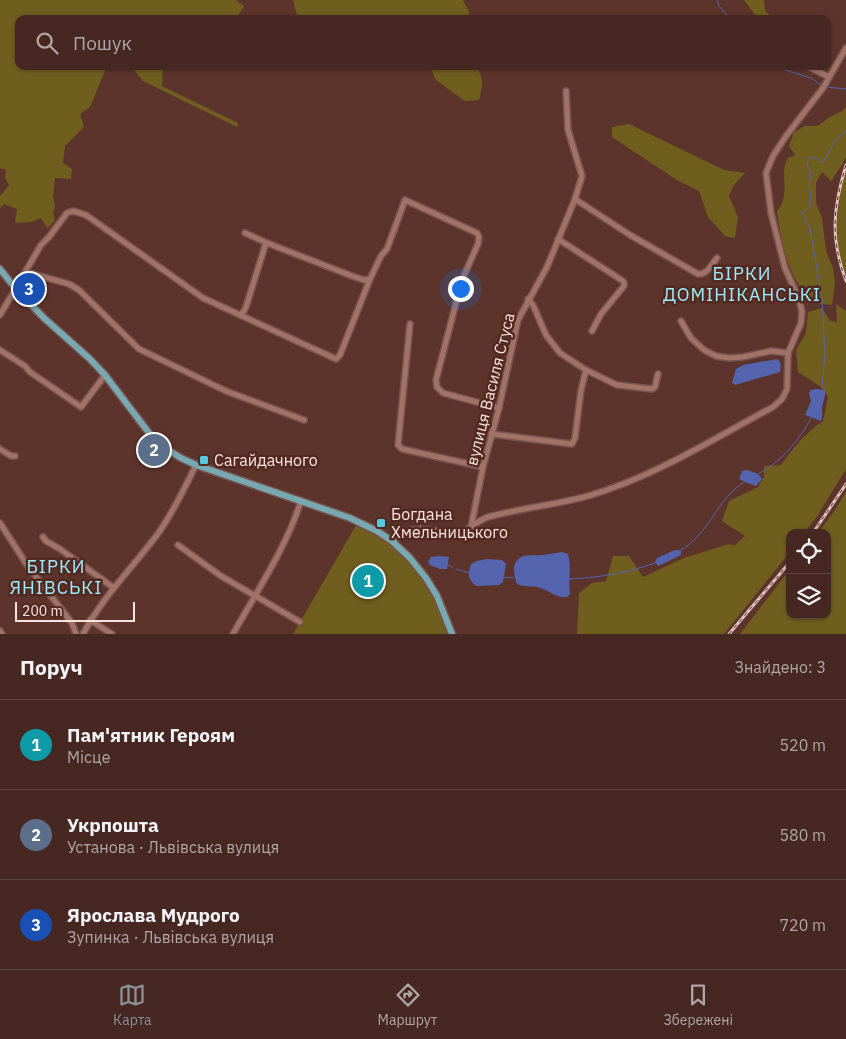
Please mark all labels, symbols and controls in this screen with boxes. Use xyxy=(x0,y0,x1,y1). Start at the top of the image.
search box xyxy=(15,15,831,70)
icon: search xyxy=(33,29,61,57)
text: Пошук xyxy=(73,31,132,55)
district label: БІРКИ ДОМІНІКАНСЬКІ xyxy=(663,262,821,306)
pin: 3 xyxy=(13,270,45,308)
your location xyxy=(448,276,474,302)
street label: вулиця Василя Стуса xyxy=(461,310,519,467)
pin: 2 xyxy=(138,431,170,469)
place label: Сагайдачного xyxy=(214,450,318,470)
marker: Сагайдачного xyxy=(198,454,210,466)
place label: Богдана Хмельницького xyxy=(391,504,508,542)
marker: Богдана Хмельницького xyxy=(375,517,387,529)
map controls xyxy=(786,529,831,619)
button: locate xyxy=(786,529,831,574)
district label: БІРКИ ЯНІВСЬКІ xyxy=(10,555,102,599)
pin: 1 xyxy=(352,562,384,600)
button: layers xyxy=(786,574,831,619)
scale bar xyxy=(15,599,135,622)
text: 200 m xyxy=(22,602,63,620)
text: Поруч xyxy=(20,653,83,681)
text: Знайдено: 3 xyxy=(734,657,826,677)
text: Пам'ятник Героям xyxy=(67,723,235,747)
text: 1 xyxy=(31,735,41,755)
text: 520 m xyxy=(779,735,826,755)
text: Місце xyxy=(67,747,110,767)
text: Укрпошта xyxy=(67,813,159,837)
text: 2 xyxy=(31,825,41,845)
text: 580 m xyxy=(779,825,826,845)
text: Установа · Львівська вулиця xyxy=(67,837,279,857)
text: Ярослава Мудрого xyxy=(67,903,240,927)
text: 3 xyxy=(31,915,41,935)
text: 720 m xyxy=(779,915,826,935)
text: Зупинка · Львівська вулиця xyxy=(67,927,274,947)
tab: Карта xyxy=(113,981,152,1029)
tab: Маршрут xyxy=(378,981,437,1029)
tab: Збережені xyxy=(664,981,733,1029)

